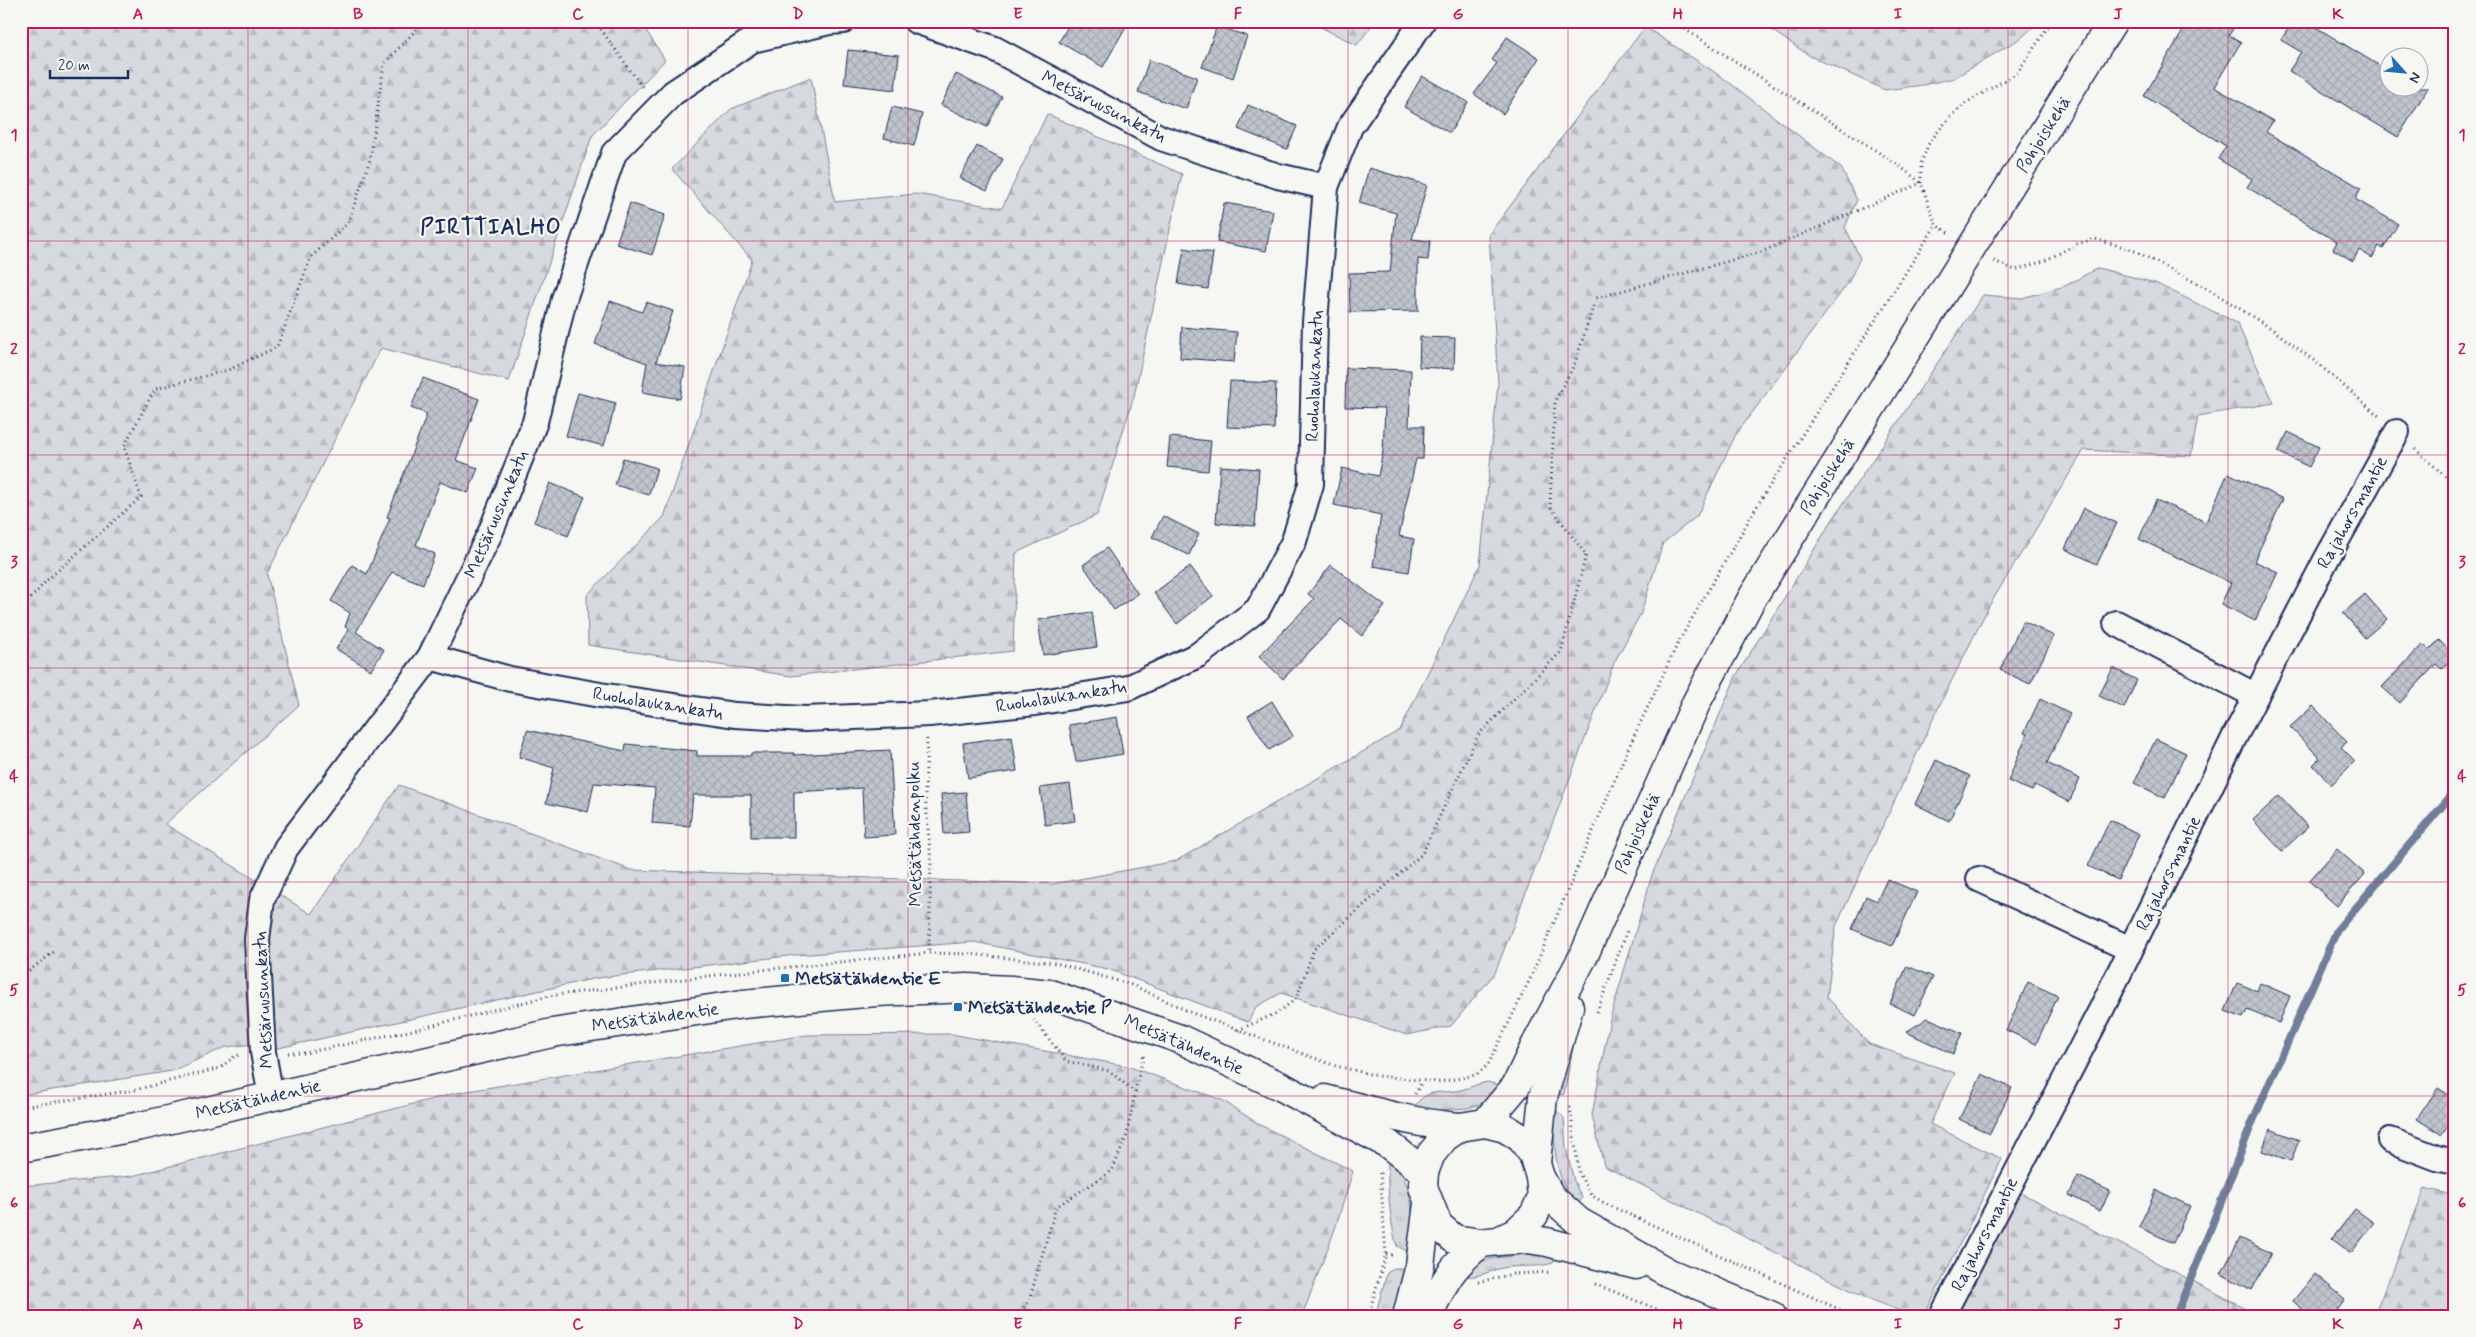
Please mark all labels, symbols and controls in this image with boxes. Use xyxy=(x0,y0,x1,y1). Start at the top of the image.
text: A xyxy=(133,4,143,25)
text: B xyxy=(353,4,363,25)
text: C xyxy=(572,4,584,25)
text: D xyxy=(792,4,804,25)
text: E xyxy=(1013,4,1023,25)
text: F xyxy=(1234,4,1243,25)
text: G xyxy=(1453,4,1464,25)
text: H xyxy=(1673,4,1684,25)
text: I xyxy=(1894,4,1903,25)
text: J xyxy=(2113,4,2123,25)
text: K xyxy=(2332,4,2344,25)
scale bar xyxy=(50,48,128,80)
north arrow xyxy=(2378,48,2428,98)
text: 20 m xyxy=(58,56,90,76)
street label: Metsäruusunkatu xyxy=(1037,65,1170,149)
text: N xyxy=(2405,69,2425,86)
street label: Pohjoiskehä xyxy=(2011,92,2077,177)
text: 1 xyxy=(10,125,18,146)
text: 1 xyxy=(2458,125,2466,146)
district label: PIRTTIALHO xyxy=(420,214,562,242)
street label: Ruoholaukankatu xyxy=(1301,310,1329,442)
text: 2 xyxy=(10,339,18,360)
text: 2 xyxy=(2458,339,2466,360)
street label: Pohjoiskehä xyxy=(1795,434,1861,519)
street label: Metsäruusunkatu xyxy=(459,447,535,582)
street label: Rajahorsmantie xyxy=(2312,452,2394,573)
text: 3 xyxy=(10,552,18,573)
text: 3 xyxy=(2458,552,2466,573)
street label: Ruoholaukankatu xyxy=(994,675,1128,719)
street label: Ruoholaukankatu xyxy=(591,682,725,726)
street label: Metsätähdenpolku xyxy=(902,761,928,907)
text: 4 xyxy=(9,766,19,787)
text: 4 xyxy=(2457,766,2467,787)
street label: Pohjoiskehä xyxy=(1609,789,1666,878)
street label: Rajahorsmantie xyxy=(2131,812,2207,935)
street label: Metsäruusunkatu xyxy=(248,931,280,1069)
place label: Metsätähdentie E xyxy=(795,967,941,991)
marker: Metsätähdentie E xyxy=(779,972,791,984)
text: 5 xyxy=(9,980,19,1001)
text: 5 xyxy=(2457,980,2467,1001)
place label: Metsätähdentie P xyxy=(968,996,1112,1020)
street label: Metsätähdentie xyxy=(590,997,720,1039)
marker: Metsätähdentie P xyxy=(952,1001,964,1013)
street label: Metsätähdentie xyxy=(1120,1009,1247,1081)
street label: Metsätähdentie xyxy=(193,1074,323,1126)
street label: Rajahorsmantie xyxy=(1946,1173,2024,1296)
text: 6 xyxy=(10,1193,18,1214)
text: 6 xyxy=(2458,1193,2466,1214)
text: A xyxy=(133,1314,143,1335)
text: B xyxy=(353,1314,363,1335)
text: C xyxy=(572,1314,584,1335)
text: D xyxy=(792,1314,804,1335)
text: E xyxy=(1013,1314,1023,1335)
text: F xyxy=(1234,1314,1243,1335)
text: G xyxy=(1453,1314,1464,1335)
text: H xyxy=(1673,1314,1684,1335)
text: I xyxy=(1894,1314,1903,1335)
text: J xyxy=(2113,1314,2123,1335)
text: K xyxy=(2332,1314,2344,1335)

